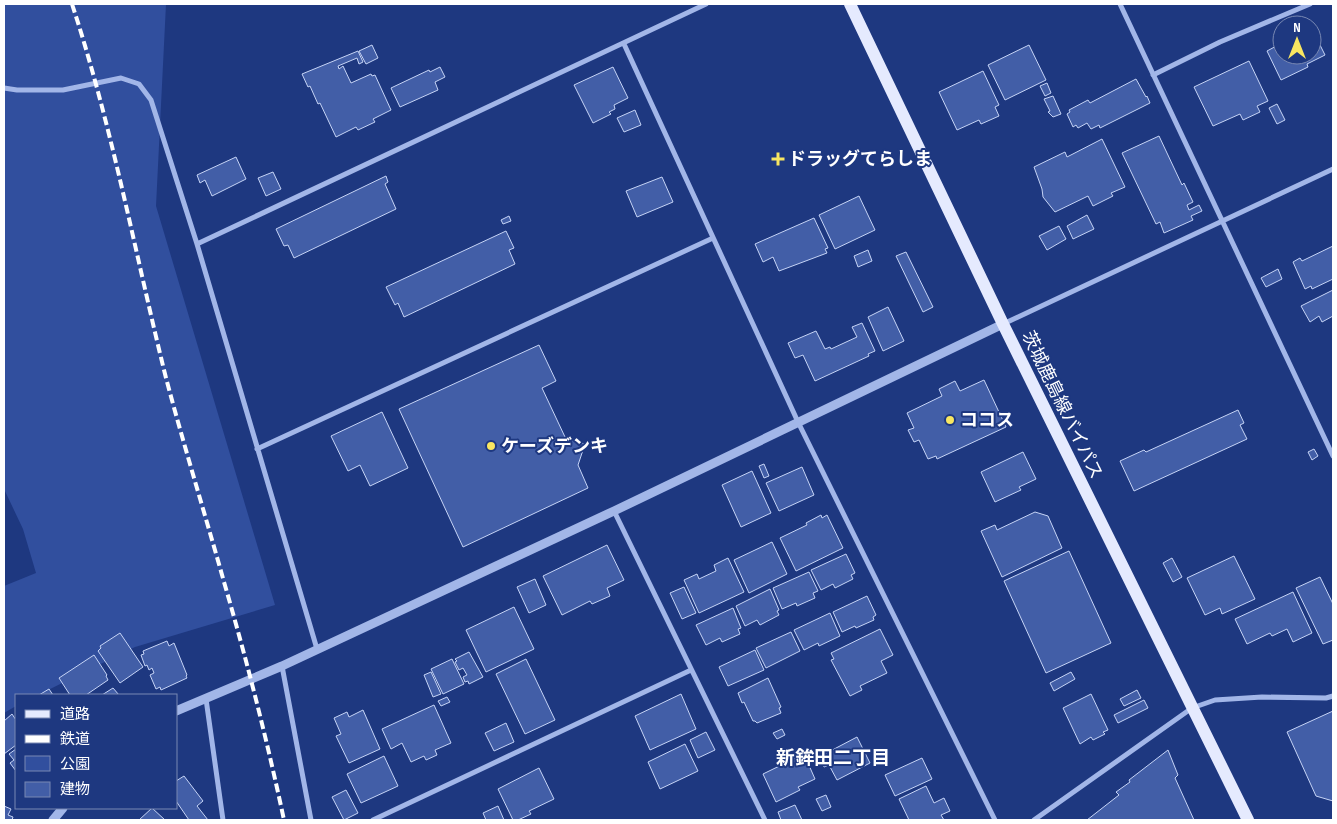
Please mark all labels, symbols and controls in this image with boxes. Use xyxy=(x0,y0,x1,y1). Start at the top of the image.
north arrow xyxy=(1272,15,1322,65)
text: N xyxy=(1293,19,1301,36)
place label: ドラッグてらしま xyxy=(788,149,932,170)
marker: ドラッグてらしま xyxy=(772,153,784,165)
street label: 茨城鹿島線バイパス xyxy=(1017,328,1107,482)
place label: ココス xyxy=(960,410,1014,431)
marker: ココス xyxy=(944,414,956,426)
place label: ケーズデンキ xyxy=(501,436,608,457)
marker: ケーズデンキ xyxy=(485,440,497,452)
legend xyxy=(15,694,178,809)
text: 道路 xyxy=(60,705,90,724)
text: 鉄道 xyxy=(60,730,90,749)
district label: 新鉾田二丁目 xyxy=(776,747,890,770)
text: 公園 xyxy=(60,755,90,774)
text: 建物 xyxy=(60,780,90,799)

